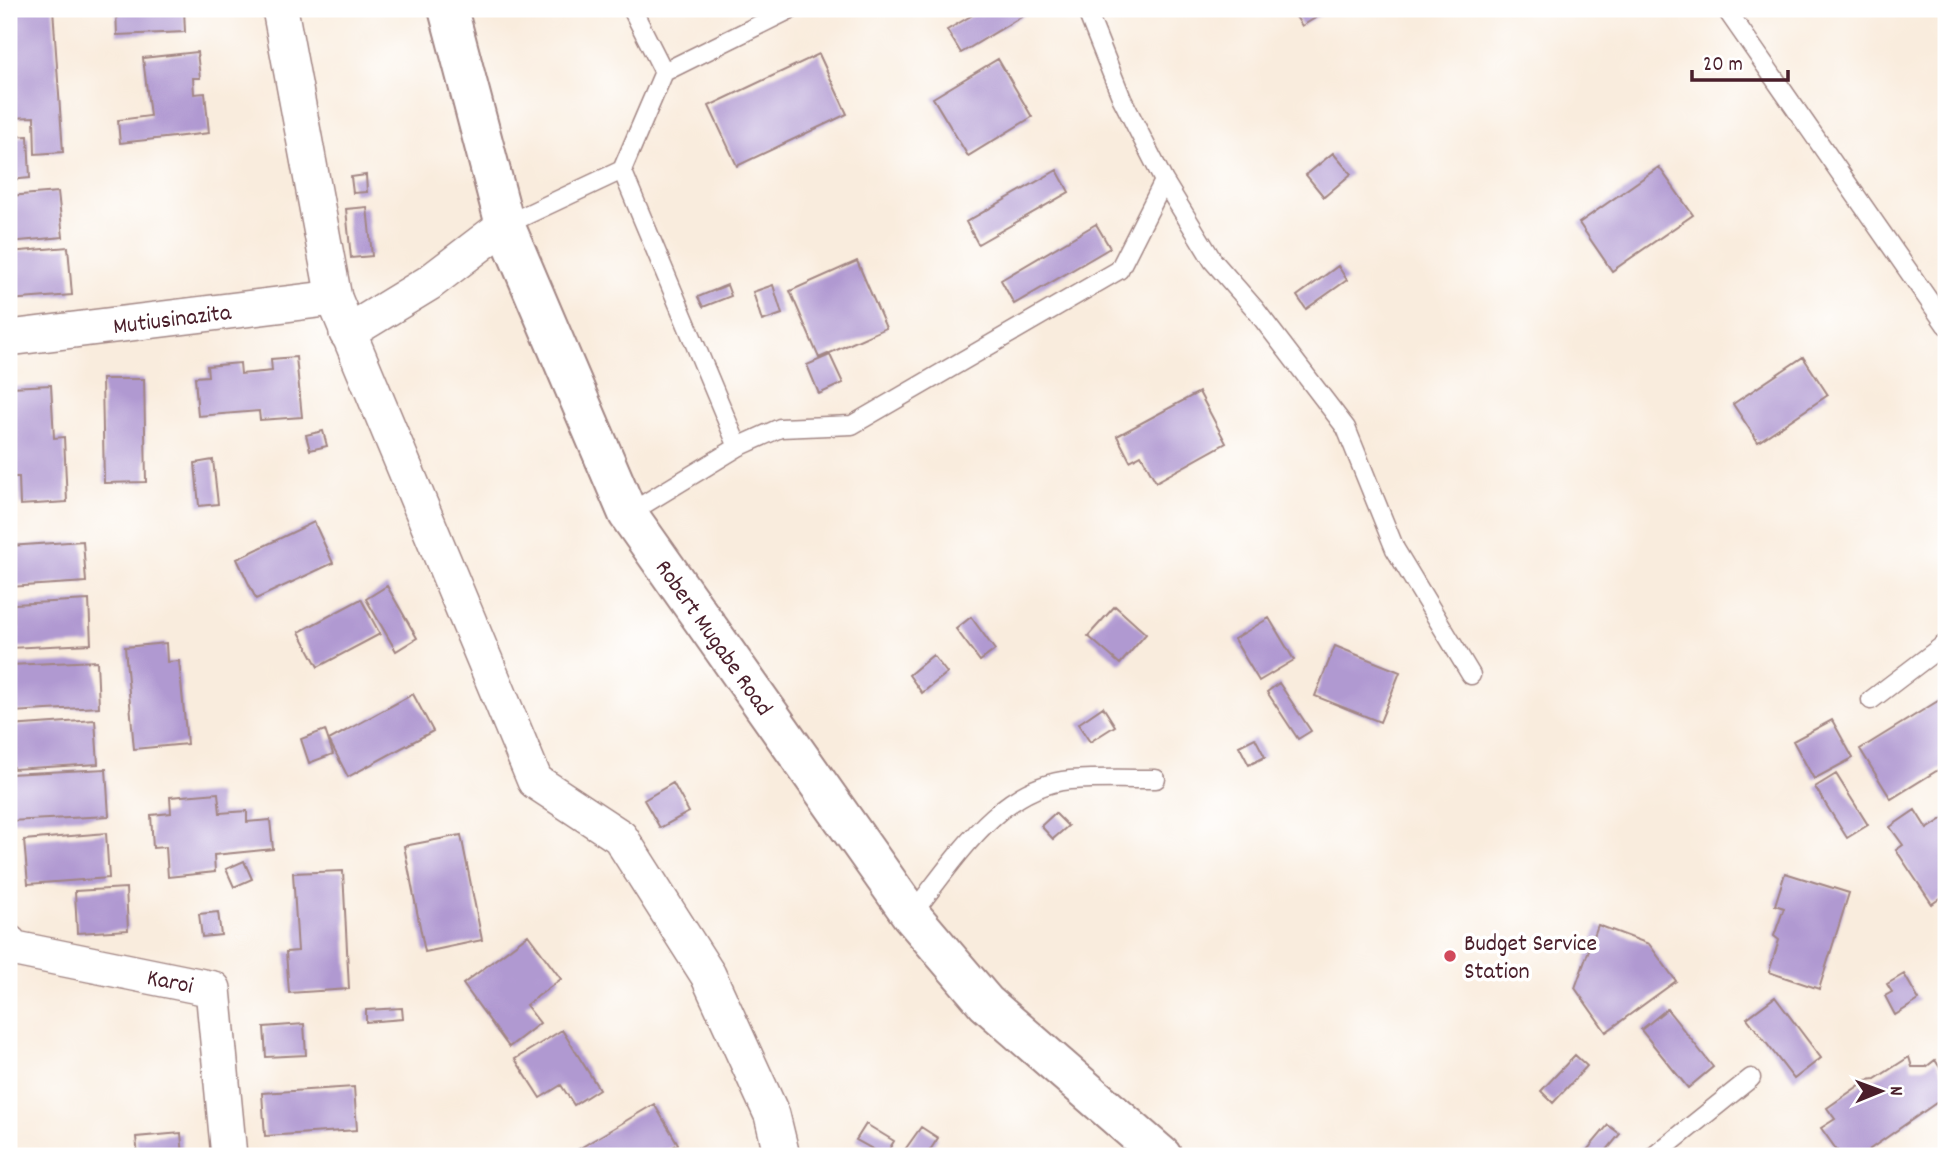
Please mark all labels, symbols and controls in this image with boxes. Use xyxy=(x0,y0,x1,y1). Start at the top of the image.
scale bar xyxy=(1692,38,1789,82)
text: 20 m xyxy=(1703,51,1743,81)
street label: Mutiusinazita xyxy=(111,297,234,345)
street label: Robert Mugabe Road xyxy=(645,554,779,724)
place label: Budget Service Station xyxy=(1464,928,1597,990)
marker: Budget Service Station xyxy=(1442,948,1458,964)
street label: Karoi xyxy=(144,962,196,1005)
north arrow xyxy=(1846,1056,1916,1126)
text: N xyxy=(1881,1086,1908,1096)

